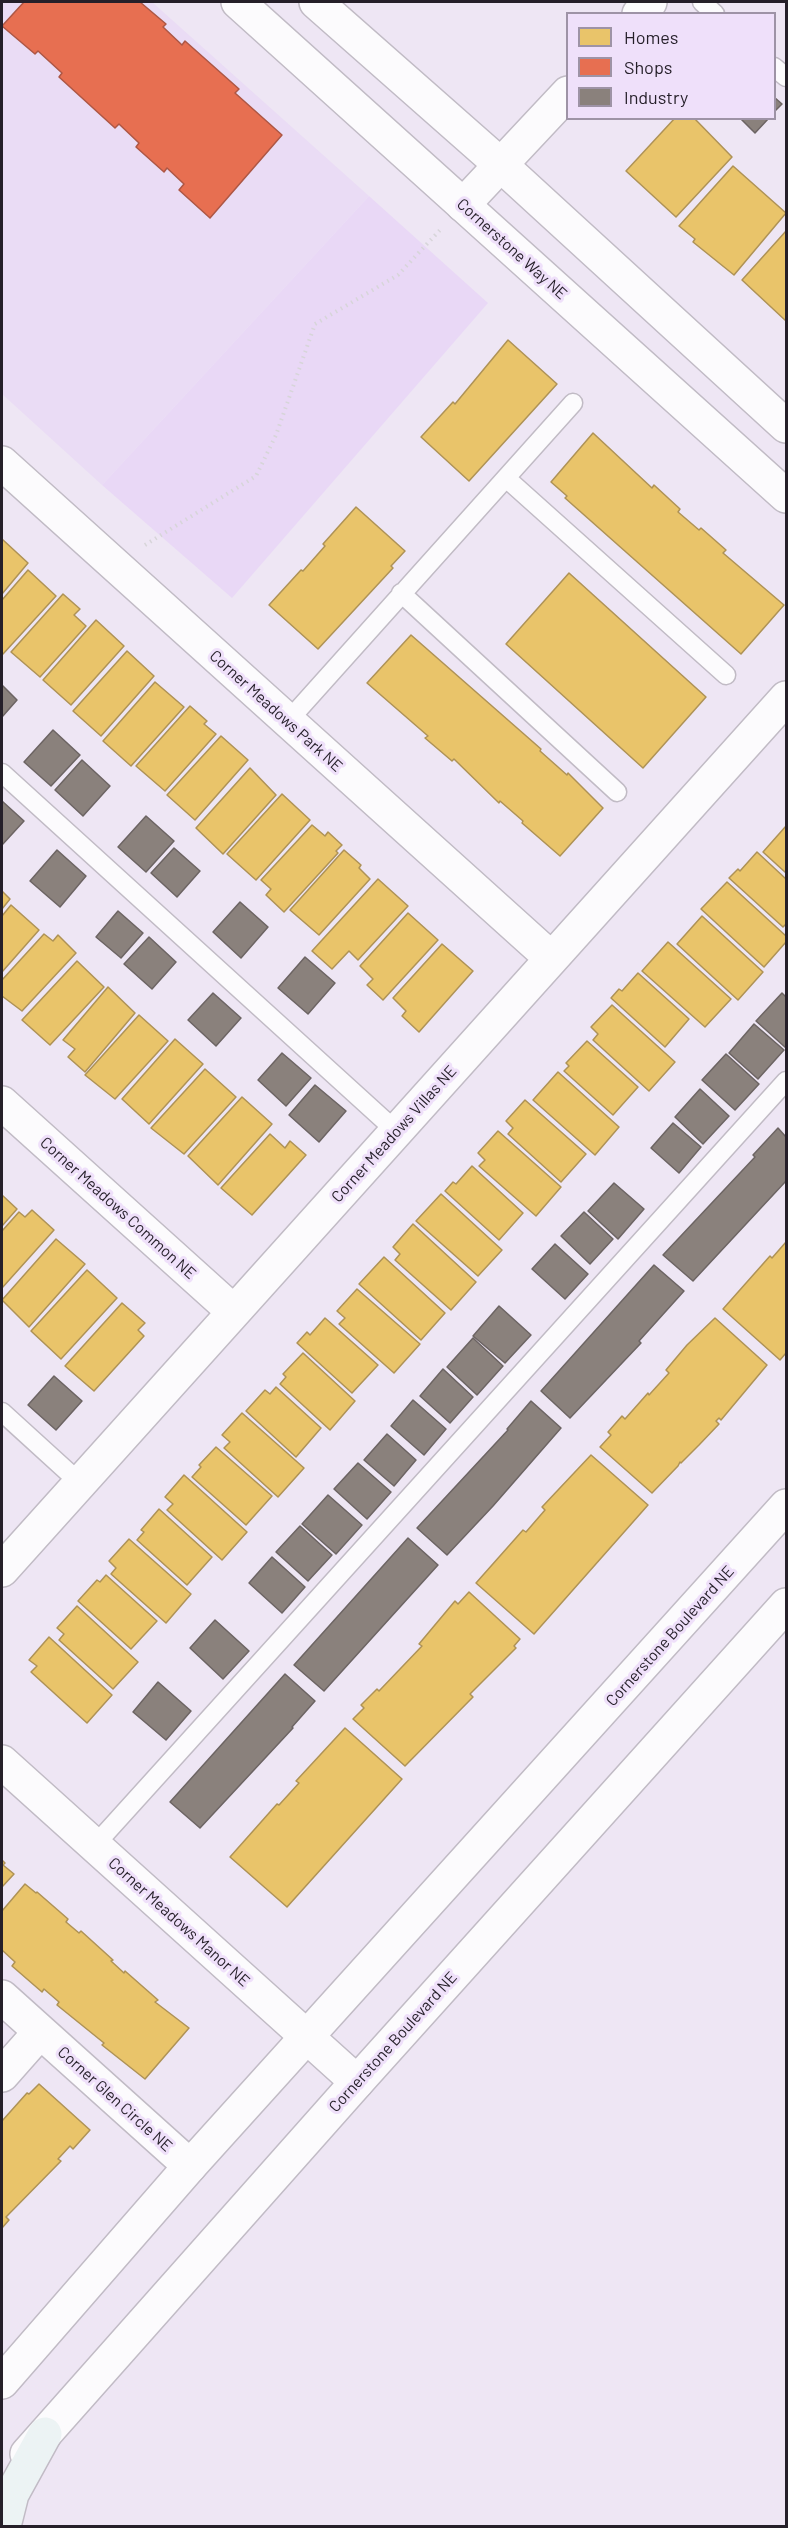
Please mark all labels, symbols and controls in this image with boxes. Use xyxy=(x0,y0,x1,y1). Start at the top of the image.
legend xyxy=(566,12,776,120)
text: Homes xyxy=(624,26,678,48)
text: Shops xyxy=(624,56,673,78)
text: Industry xyxy=(624,86,688,108)
street label: Cornerstone Way NE xyxy=(453,195,571,303)
street label: Corner Meadows Park NE xyxy=(206,646,346,776)
street label: Corner Meadows Villas NE xyxy=(327,1062,461,1206)
street label: Corner Meadows Common NE xyxy=(36,1133,200,1283)
street label: Cornerstone Boulevard NE xyxy=(602,1562,738,1710)
street label: Corner Meadows Manor NE xyxy=(104,1853,254,1991)
street label: Cornerstone Boulevard NE xyxy=(325,1968,461,2116)
street label: Corner Glen Circle NE xyxy=(54,2042,176,2156)

